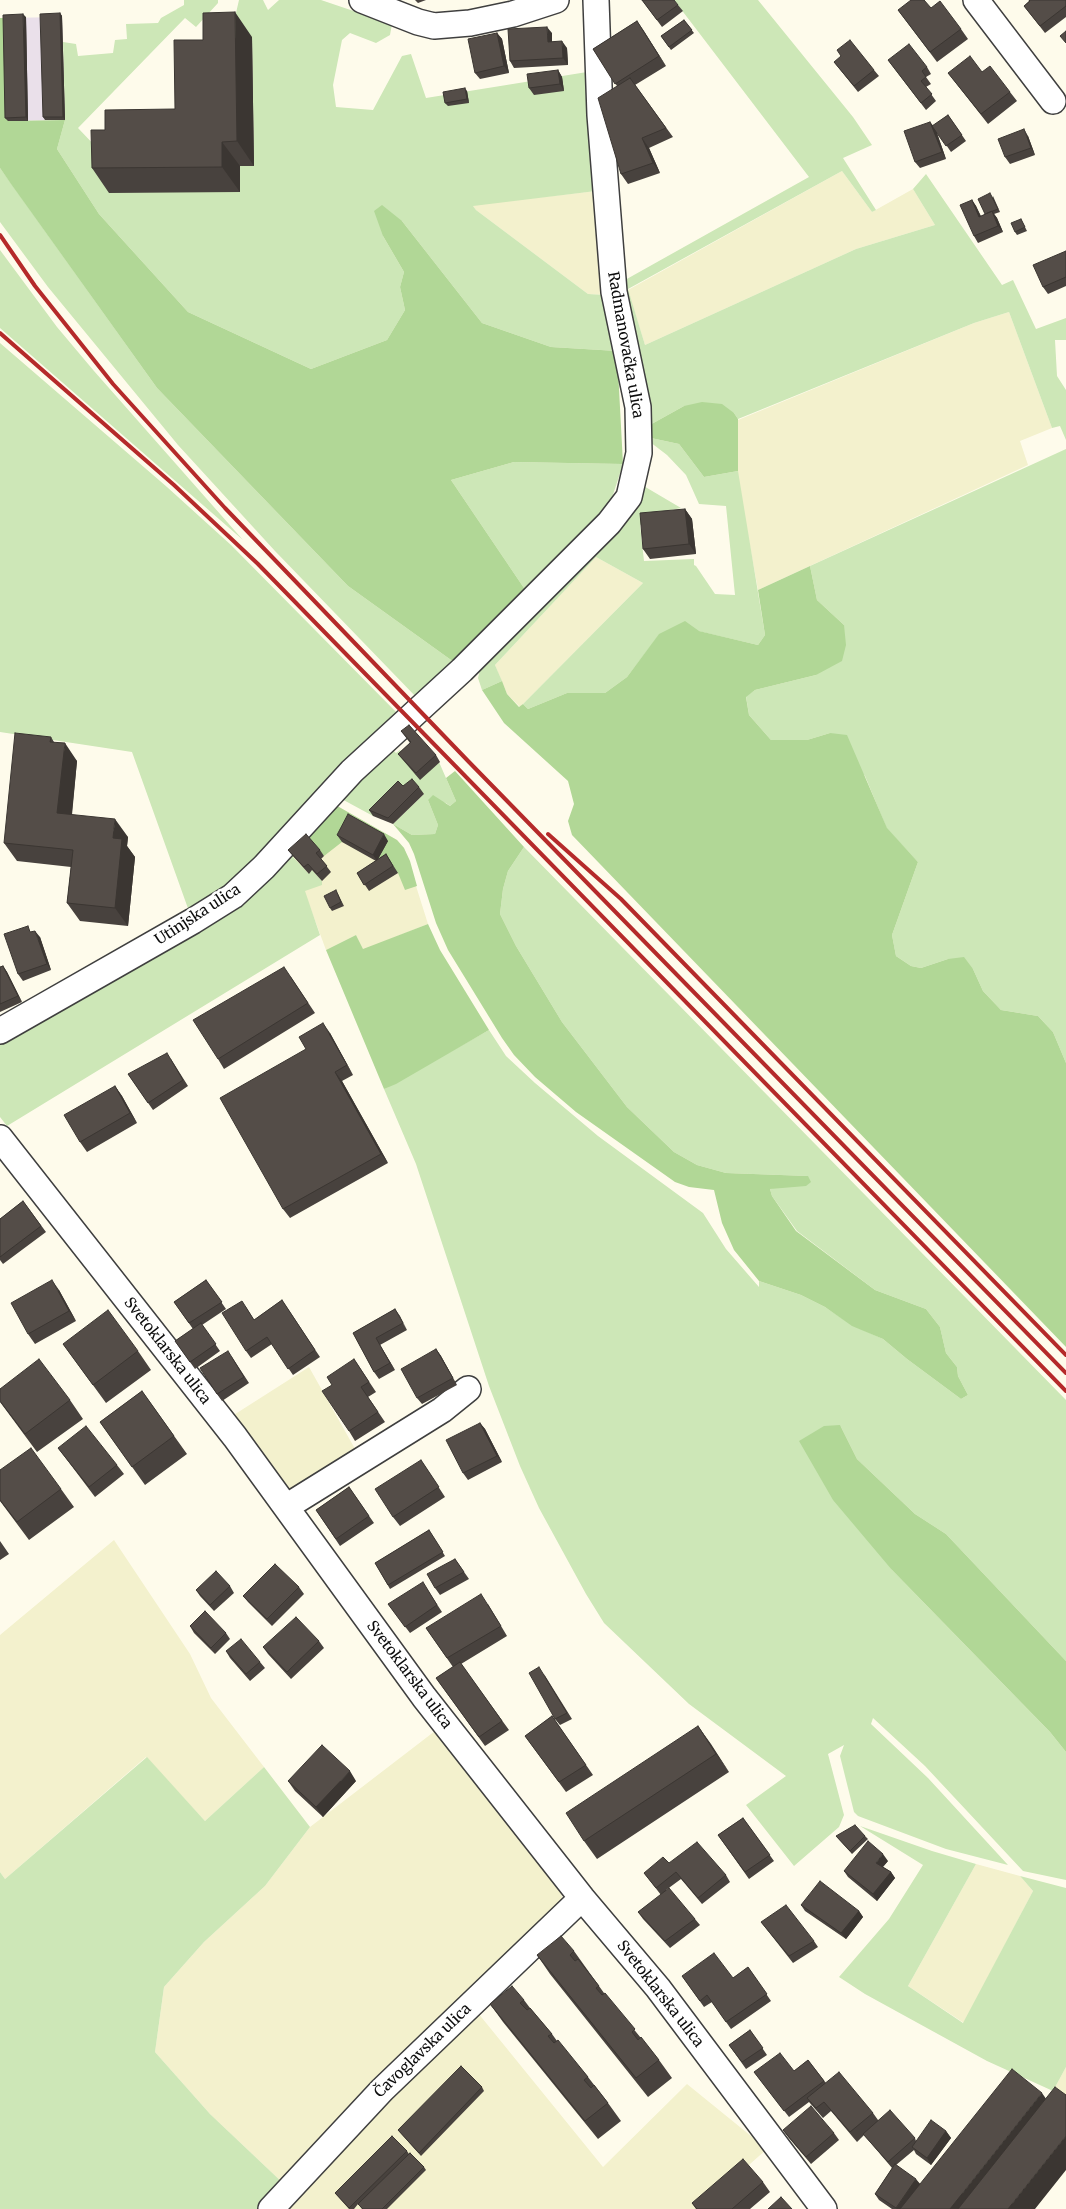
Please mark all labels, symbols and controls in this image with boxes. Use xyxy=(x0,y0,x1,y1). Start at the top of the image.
street label: Radmanovačka ulica xyxy=(603,270,647,420)
street label: Utinjska ulica xyxy=(152,881,244,949)
street label: Svetoklarska ulica xyxy=(120,1294,214,1408)
street label: Svetoklarska ulica xyxy=(363,1617,455,1733)
street label: Svetoklarska ulica xyxy=(613,1937,707,2051)
street label: Čavoglavska ulica xyxy=(371,2000,475,2102)

